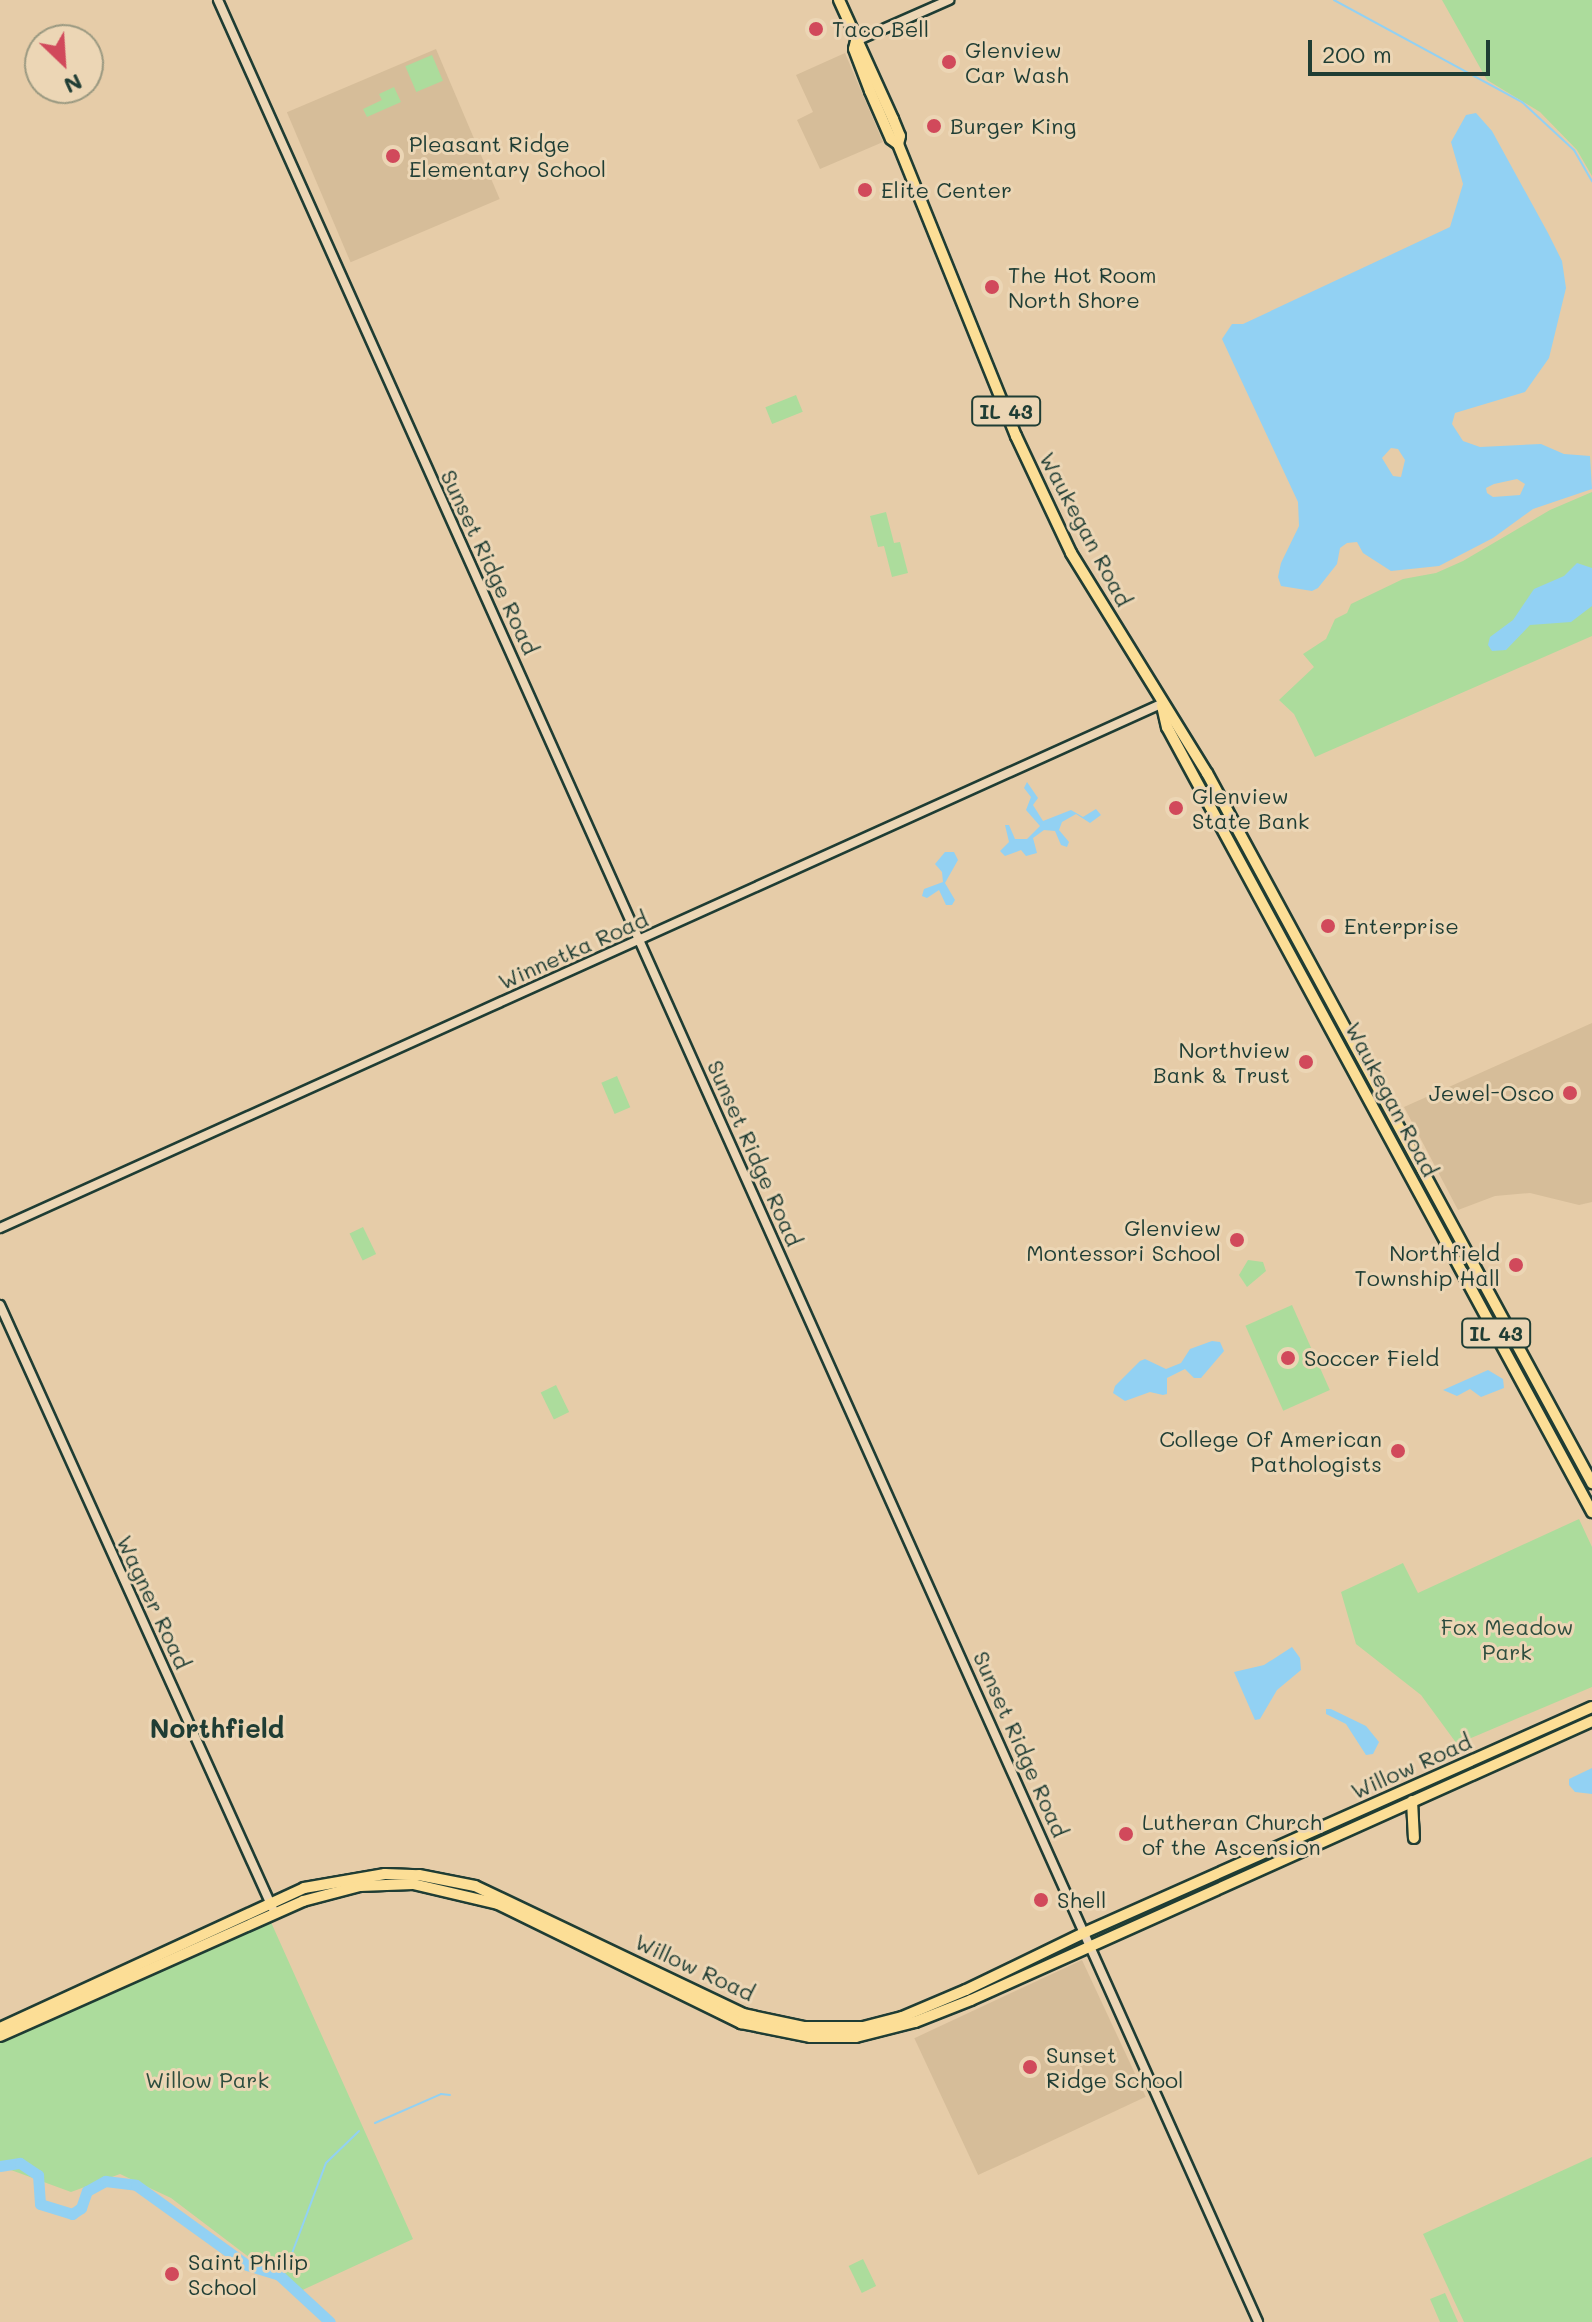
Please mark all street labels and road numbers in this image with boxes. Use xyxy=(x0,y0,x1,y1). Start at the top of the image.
road number: IL 43 xyxy=(970,395,1042,427)
street label: Waukegan Road xyxy=(1034,447,1138,611)
street label: Sunset Ridge Road xyxy=(436,466,544,658)
street label: Winnetka Road xyxy=(494,905,652,995)
street label: Waukegan Road xyxy=(1340,1017,1444,1181)
street label: Sunset Ridge Road xyxy=(702,1056,808,1250)
road number: IL 43 xyxy=(1460,1317,1532,1349)
street label: Wagner Road xyxy=(112,1531,196,1673)
street label: Sunset Ridge Road xyxy=(968,1647,1074,1841)
street label: Willow Road xyxy=(1347,1728,1475,1804)
street label: Willow Road xyxy=(631,1928,759,2006)

